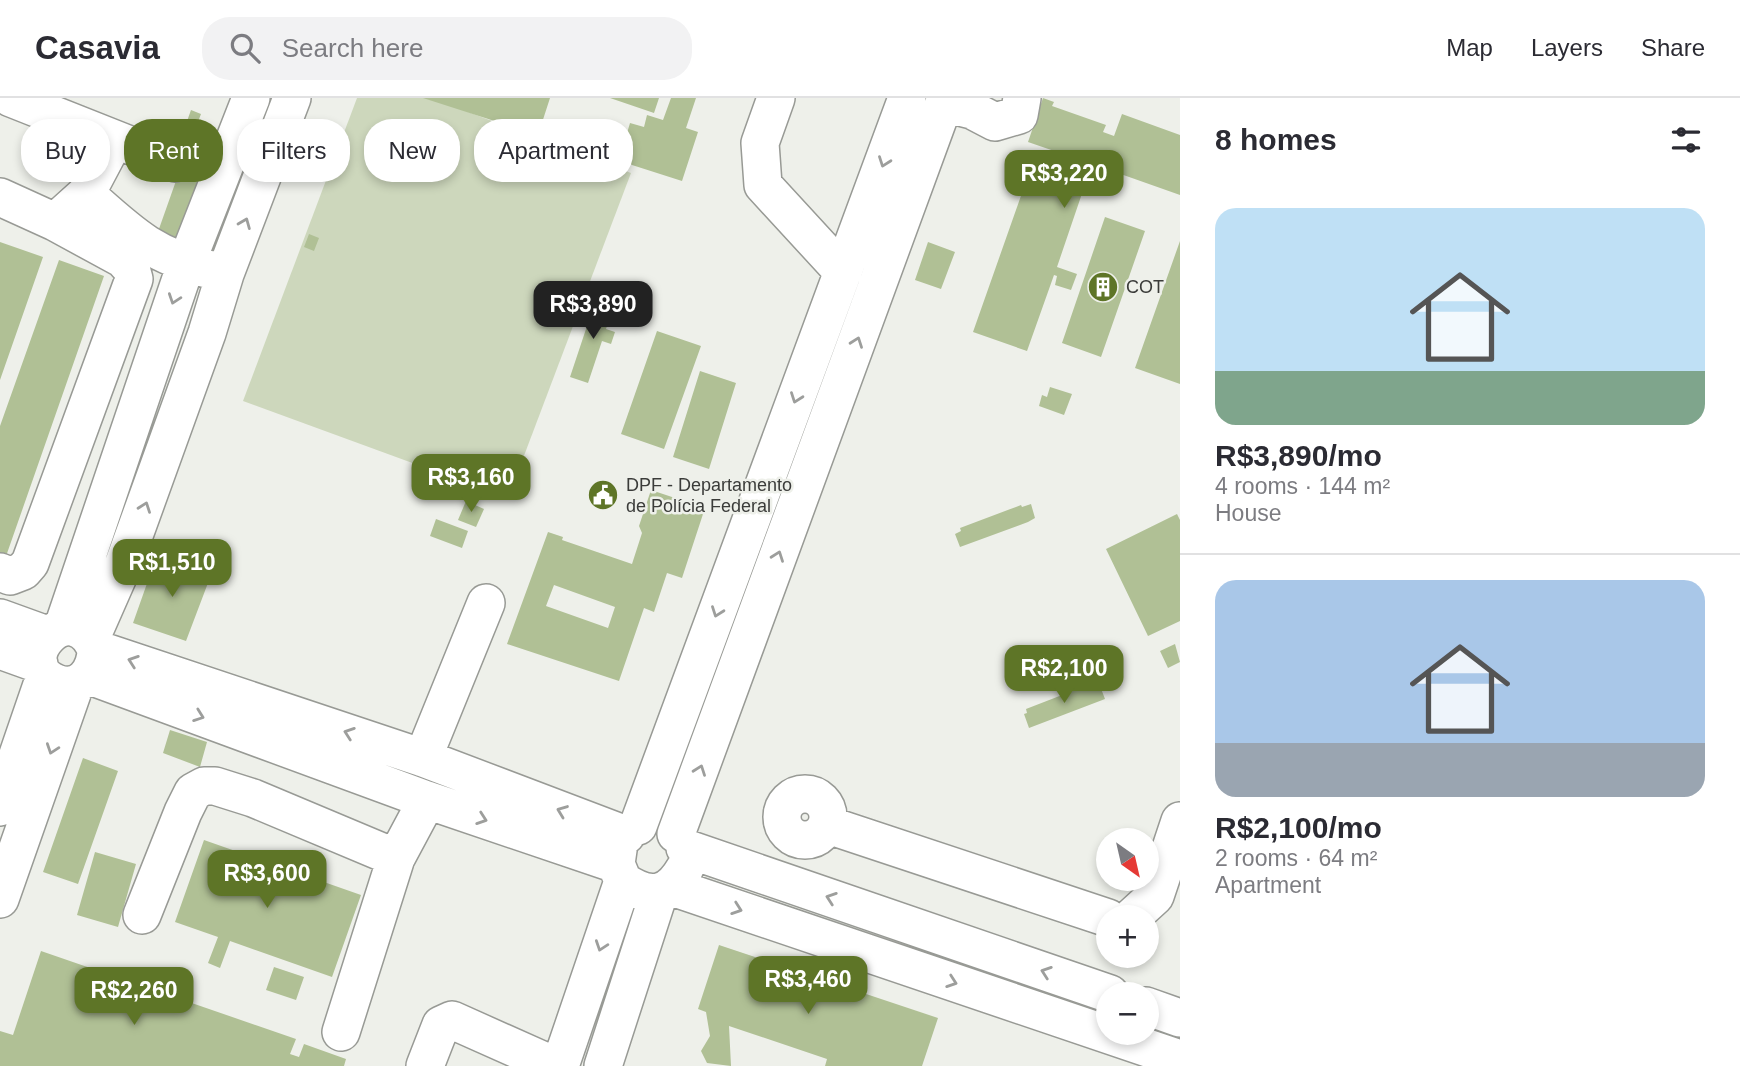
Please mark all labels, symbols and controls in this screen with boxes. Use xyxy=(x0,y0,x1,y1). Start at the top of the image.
search box xyxy=(202,17,692,80)
text: Casavia xyxy=(35,29,160,66)
icon: search xyxy=(226,29,264,67)
text: Search here xyxy=(282,33,423,63)
text: Map xyxy=(1446,34,1493,61)
text: Layers xyxy=(1531,34,1603,61)
text: Share xyxy=(1641,34,1705,61)
chip: Buy xyxy=(21,119,110,182)
chip: Rent xyxy=(124,119,223,182)
chip: Filters xyxy=(237,119,350,182)
chip: New xyxy=(364,119,460,182)
chip: Apartment xyxy=(474,119,633,182)
icon: filters xyxy=(1667,121,1705,159)
text: 8 homes xyxy=(1215,123,1337,156)
pin: R$3,220 xyxy=(999,150,1129,210)
one-way arrow xyxy=(878,155,892,167)
text: R$3,220 xyxy=(1021,160,1107,186)
one-way arrow xyxy=(237,218,251,230)
icon: home xyxy=(1397,254,1523,380)
building icon: COT xyxy=(1086,270,1120,304)
place label: COT xyxy=(1126,277,1164,297)
pin: R$3,890 xyxy=(528,282,658,341)
text: R$3,890 xyxy=(550,291,636,317)
one-way arrow xyxy=(168,292,182,305)
one-way arrow xyxy=(848,337,862,349)
one-way arrow xyxy=(790,392,804,404)
text: R$3,890/mo xyxy=(1215,439,1382,472)
pin: R$3,160 xyxy=(406,454,536,514)
text: R$3,160 xyxy=(428,464,514,490)
text: 4 rooms · 144 m² xyxy=(1215,473,1390,499)
place label: DPF - Departamento de Polícia Federal xyxy=(626,475,792,516)
public building icon: DPF - Departamento de Polícia Federal xyxy=(586,478,620,512)
text: House xyxy=(1215,500,1281,526)
one-way arrow xyxy=(136,501,150,513)
pin: R$1,510 xyxy=(107,540,237,599)
text: R$1,510 xyxy=(129,549,215,575)
one-way arrow xyxy=(770,551,784,563)
one-way arrow xyxy=(711,605,725,617)
icon: home xyxy=(1397,626,1523,752)
pin: R$2,100 xyxy=(999,646,1129,705)
one-way arrow xyxy=(127,655,140,669)
text: R$2,100 xyxy=(1021,655,1107,681)
one-way arrow xyxy=(193,708,205,722)
one-way arrow xyxy=(343,727,355,742)
one-way arrow xyxy=(46,742,60,755)
one-way arrow xyxy=(692,764,706,776)
one-way arrow xyxy=(557,805,569,819)
one-way arrow xyxy=(476,811,488,825)
text: R$2,100/mo xyxy=(1215,811,1382,844)
north arrow xyxy=(1096,828,1158,891)
map controls xyxy=(1096,828,1159,1045)
text: 2 rooms · 64 m² xyxy=(1215,845,1377,871)
pin: R$3,600 xyxy=(202,850,332,910)
text: R$3,600 xyxy=(224,860,310,886)
text: Apartment xyxy=(1215,872,1321,898)
one-way arrow xyxy=(825,892,837,906)
one-way arrow xyxy=(730,901,742,915)
button: + xyxy=(1096,905,1159,968)
one-way arrow xyxy=(595,939,609,951)
pin: R$3,460 xyxy=(743,956,873,1016)
text: R$3,460 xyxy=(765,966,851,992)
one-way arrow xyxy=(1040,966,1052,980)
pin: R$2,260 xyxy=(69,968,199,1027)
one-way arrow xyxy=(945,974,958,988)
text: R$2,260 xyxy=(91,977,177,1003)
button: − xyxy=(1096,982,1159,1045)

